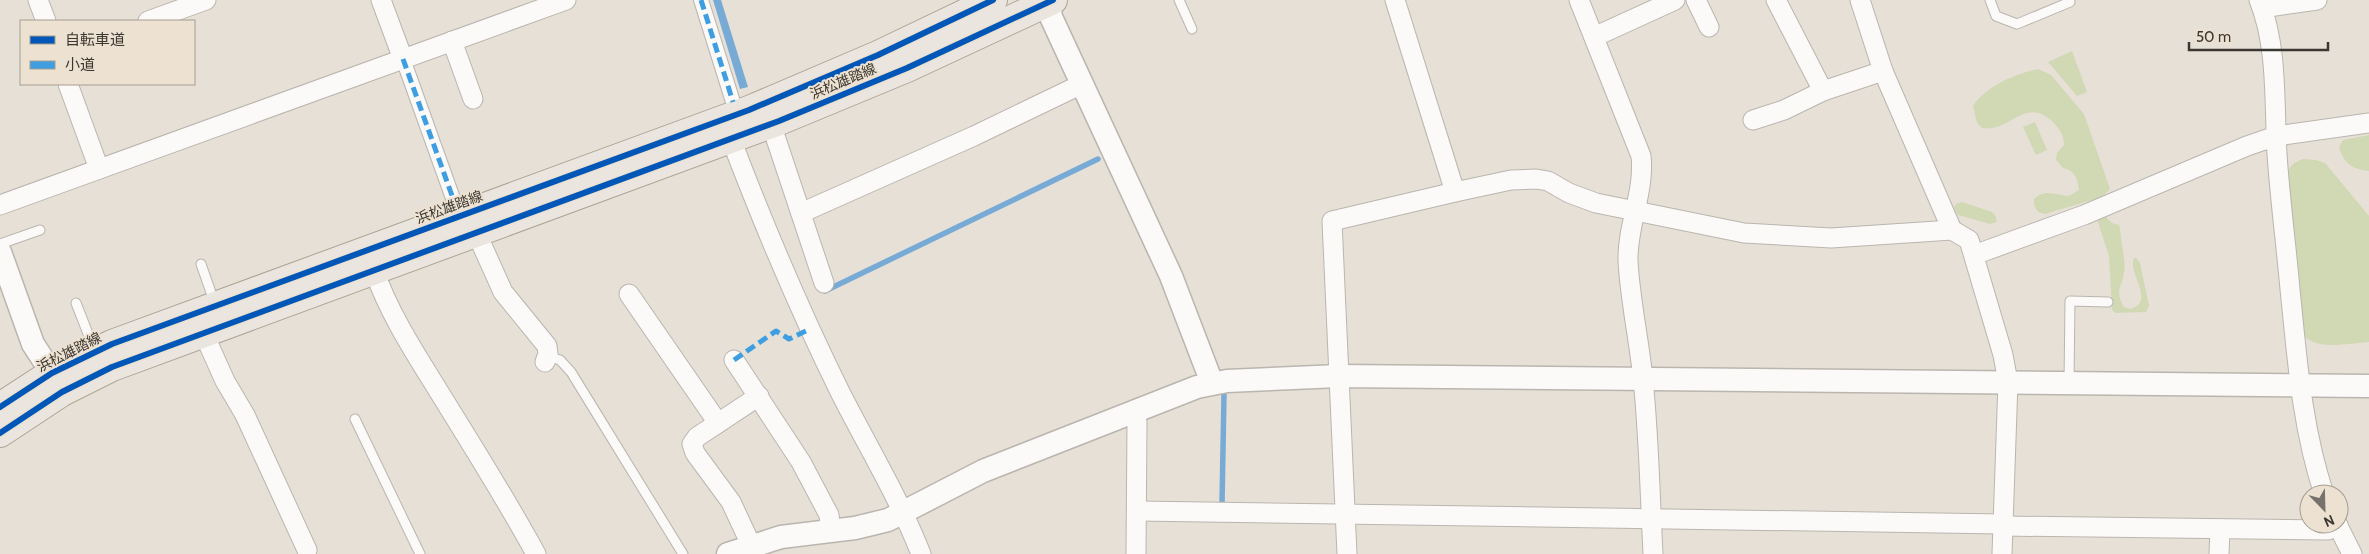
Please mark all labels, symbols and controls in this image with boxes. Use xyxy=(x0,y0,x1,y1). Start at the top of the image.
legend xyxy=(20,20,195,85)
scale bar xyxy=(2189,20,2328,52)
text: 50 m xyxy=(2196,28,2231,46)
text: 自転車道 xyxy=(65,31,125,49)
text: 小道 xyxy=(65,56,95,74)
street label: 浜松雄踏線 xyxy=(807,59,879,103)
street label: 浜松雄踏線 xyxy=(413,187,485,227)
street label: 浜松雄踏線 xyxy=(34,328,104,376)
north arrow xyxy=(2299,484,2349,534)
text: N xyxy=(2321,511,2337,531)

